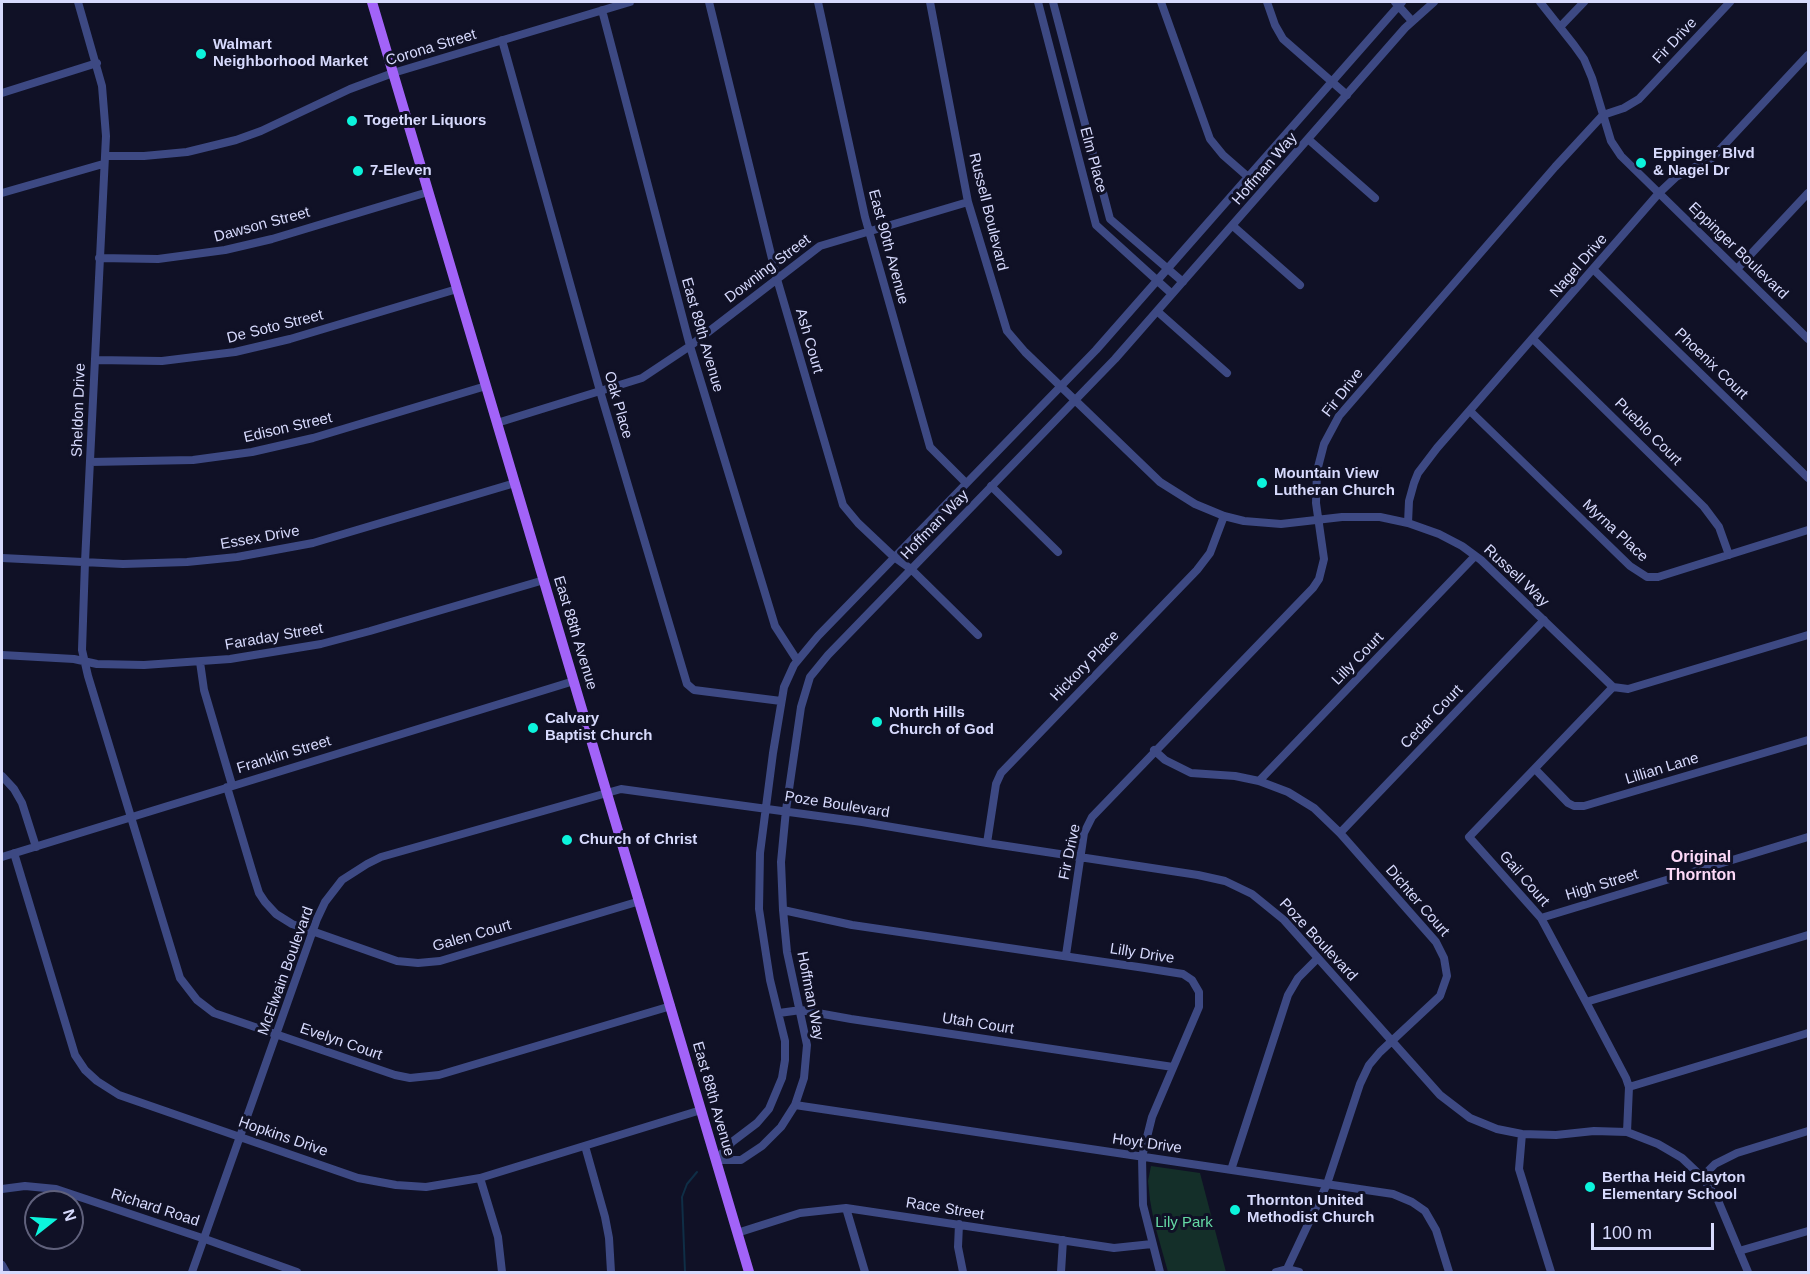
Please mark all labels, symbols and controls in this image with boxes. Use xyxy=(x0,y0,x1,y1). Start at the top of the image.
street label: Fir Drive xyxy=(1649,14,1701,68)
street label: Corona Street xyxy=(384,26,478,70)
place label: Walmart Neighborhood Market xyxy=(213,36,368,71)
marker: Walmart Neighborhood Market xyxy=(194,47,208,61)
place label: Together Liquors xyxy=(364,112,486,130)
marker: Together Liquors xyxy=(345,114,359,128)
street label: Elm Place xyxy=(1076,125,1110,195)
street label: Hoffman Way xyxy=(1229,129,1301,209)
place label: Eppinger Blvd & Nagel Dr xyxy=(1653,145,1755,180)
street label: Russell Boulevard xyxy=(965,151,1011,273)
marker: Eppinger Blvd & Nagel Dr xyxy=(1634,156,1648,170)
place label: 7-Eleven xyxy=(370,162,432,180)
marker: 7-Eleven xyxy=(351,164,365,178)
street label: East 90th Avenue xyxy=(864,188,912,306)
street label: Eppinger Boulevard xyxy=(1684,199,1792,303)
street label: Dawson Street xyxy=(212,204,312,246)
street label: Downing Street xyxy=(722,231,814,307)
street label: Nagel Drive xyxy=(1547,231,1611,301)
street label: East 89th Avenue xyxy=(677,276,727,394)
street label: De Soto Street xyxy=(225,306,325,348)
street label: Ash Court xyxy=(791,306,827,376)
street label: Phoenix Court xyxy=(1671,325,1751,403)
street label: Sheldon Drive xyxy=(68,363,90,457)
street label: Fir Drive xyxy=(1318,365,1368,421)
street label: Oak Place xyxy=(600,369,636,441)
street label: Pueblo Court xyxy=(1611,395,1685,469)
street label: Edison Street xyxy=(242,409,334,447)
place label: Mountain View Lutheran Church xyxy=(1274,465,1395,500)
marker: Mountain View Lutheran Church xyxy=(1255,476,1269,490)
street label: Hoffman Way xyxy=(897,486,973,564)
street label: Myrna Place xyxy=(1578,496,1652,566)
street label: Essex Drive xyxy=(219,522,301,554)
street label: Russell Way xyxy=(1480,541,1552,611)
street label: East 88th Avenue xyxy=(549,574,601,692)
street label: Faraday Street xyxy=(224,620,324,654)
street label: Hickory Place xyxy=(1047,627,1123,705)
street label: Lilly Court xyxy=(1328,629,1388,689)
street label: Cedar Court xyxy=(1397,681,1467,753)
place label: North Hills Church of God xyxy=(889,704,994,739)
place label: Calvary Baptist Church xyxy=(545,710,653,745)
marker: North Hills Church of God xyxy=(870,715,884,729)
marker: Calvary Baptist Church xyxy=(526,721,540,735)
street label: Franklin Street xyxy=(235,732,333,778)
street label: Lillian Lane xyxy=(1623,749,1701,789)
street label: Poze Boulevard xyxy=(783,788,891,822)
street label: Fir Drive xyxy=(1055,822,1085,882)
place label: Church of Christ xyxy=(579,831,697,849)
marker: Church of Christ xyxy=(560,833,574,847)
street label: Gail Court xyxy=(1495,848,1553,910)
district label: Original Thornton xyxy=(1666,848,1736,886)
street label: Dichter Court xyxy=(1381,862,1453,940)
street label: High Street xyxy=(1563,865,1641,905)
street label: Poze Boulevard xyxy=(1275,895,1361,985)
street label: McElwain Boulevard xyxy=(254,904,318,1038)
street label: Galen Court xyxy=(431,916,513,956)
street label: Lilly Drive xyxy=(1108,940,1176,968)
street label: Hoffman Way xyxy=(793,950,827,1042)
street label: Utah Court xyxy=(941,1009,1015,1039)
street label: Evelyn Court xyxy=(297,1020,385,1064)
street label: East 88th Avenue xyxy=(688,1040,738,1158)
street label: Hopkins Drive xyxy=(236,1113,330,1161)
street label: Hoyt Drive xyxy=(1111,1130,1183,1158)
place label: Bertha Heid Clayton Elementary School xyxy=(1602,1169,1745,1204)
marker: Bertha Heid Clayton Elementary School xyxy=(1583,1180,1597,1194)
street label: Richard Road xyxy=(109,1185,201,1231)
north arrow xyxy=(24,1190,84,1250)
place label: Thornton United Methodist Church xyxy=(1247,1192,1374,1227)
street label: Race Street xyxy=(904,1194,986,1224)
marker: Thornton United Methodist Church xyxy=(1228,1203,1242,1217)
text: N xyxy=(60,1207,80,1223)
scale bar xyxy=(1594,1211,1717,1249)
park label: Lily Park xyxy=(1155,1214,1213,1232)
text: 100 m xyxy=(1602,1223,1652,1243)

